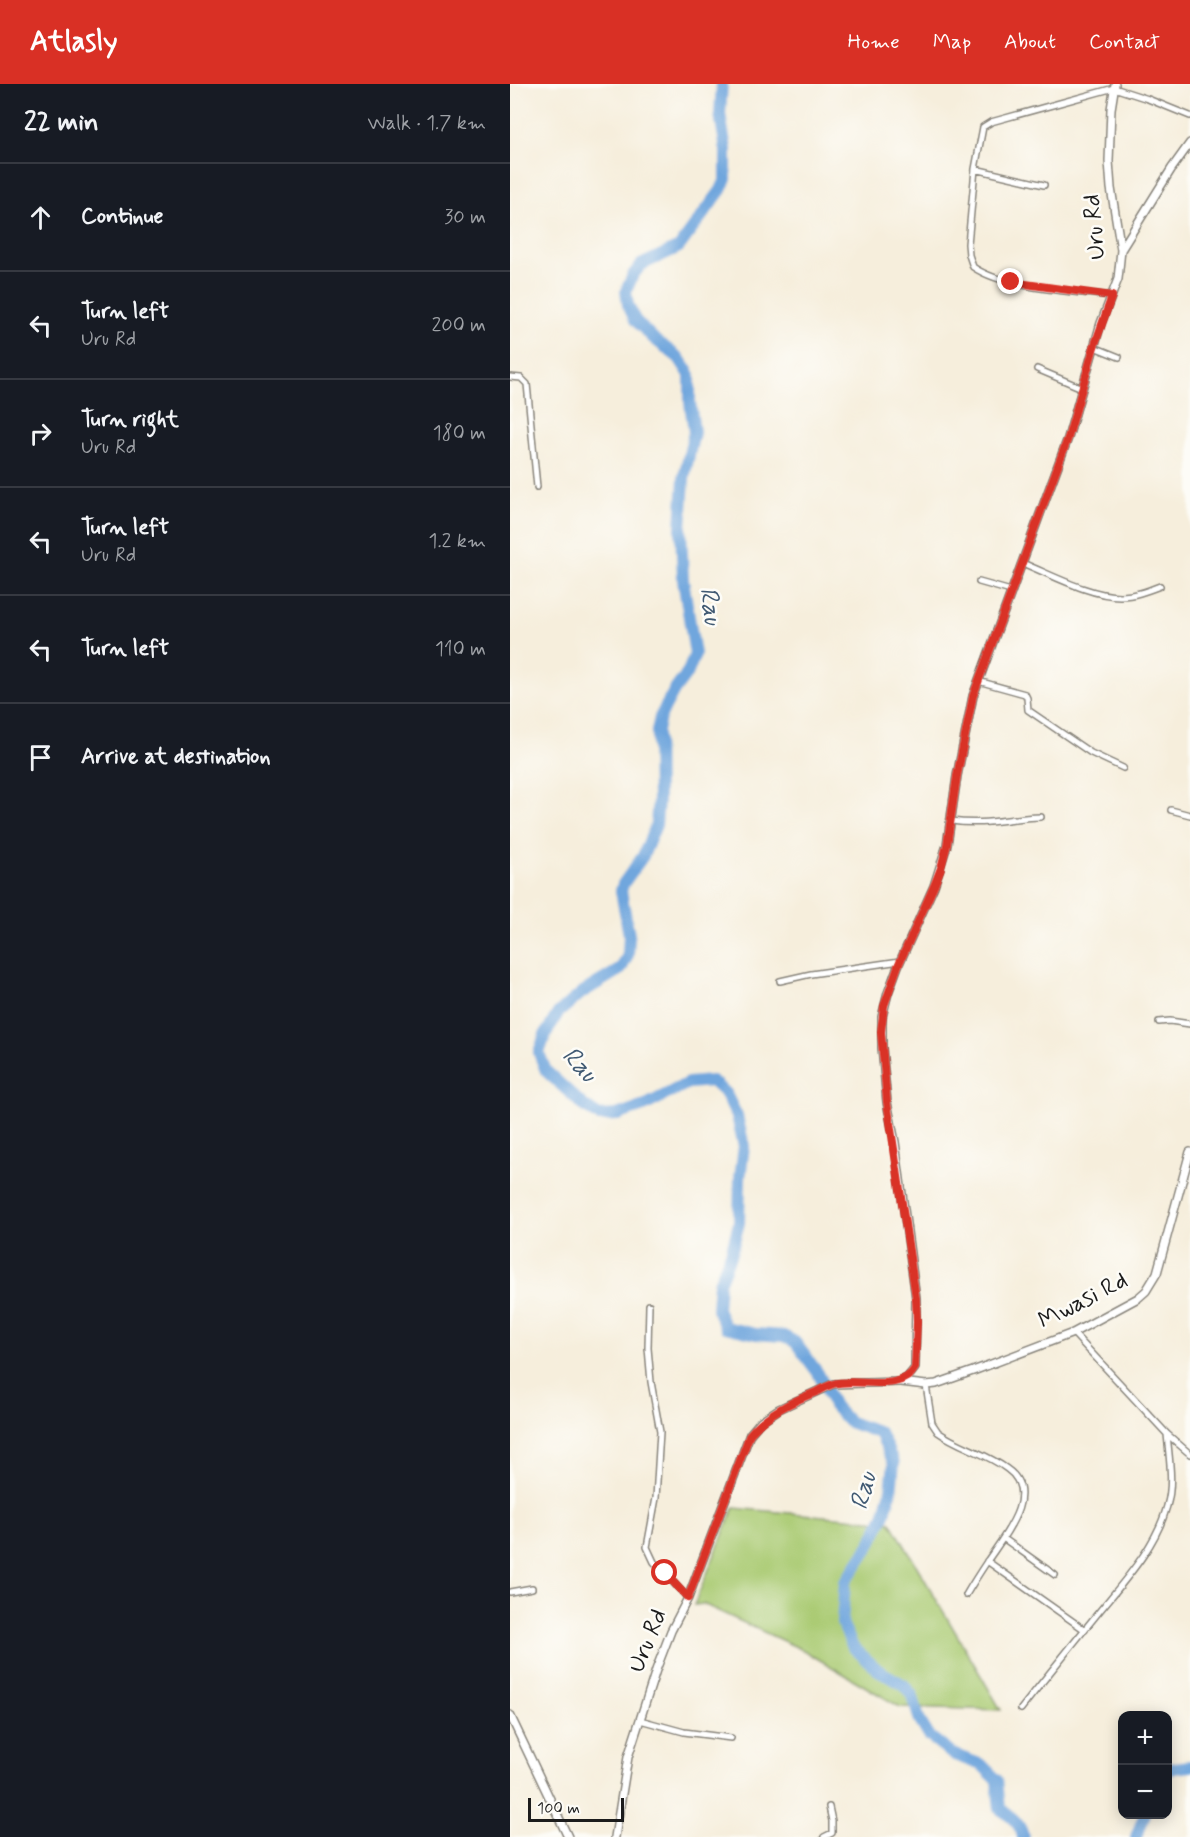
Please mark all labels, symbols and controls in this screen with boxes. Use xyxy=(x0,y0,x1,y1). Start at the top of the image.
text: Atlasly xyxy=(30,24,118,61)
text: Home xyxy=(848,28,900,56)
text: Map xyxy=(933,28,971,56)
text: About xyxy=(1004,28,1056,56)
text: Contact xyxy=(1089,28,1160,56)
text: 22 min xyxy=(24,106,99,140)
text: Walk · 1.7 km xyxy=(368,110,486,137)
street label: Uru Rd xyxy=(1077,193,1113,261)
icon: ahead xyxy=(24,201,57,234)
text: Continue xyxy=(81,203,163,231)
text: 30 m xyxy=(444,204,486,231)
route end xyxy=(997,268,1023,294)
text: Turn left xyxy=(81,298,169,326)
icon: left xyxy=(24,309,57,342)
text: 200 m xyxy=(431,312,486,339)
text: Uru Rd xyxy=(81,326,136,353)
text: Turn right xyxy=(81,406,179,434)
icon: right xyxy=(24,417,57,450)
text: 180 m xyxy=(433,420,486,447)
text: Uru Rd xyxy=(81,434,136,461)
text: Turn left xyxy=(81,514,169,542)
icon: left xyxy=(24,525,57,558)
text: 1.2 km xyxy=(429,528,486,555)
text: Uru Rd xyxy=(81,542,136,569)
water label: Rau xyxy=(690,585,730,628)
icon: left xyxy=(24,633,57,666)
text: Turn left xyxy=(81,635,169,663)
text: 110 m xyxy=(435,636,486,663)
icon: arrive xyxy=(24,741,57,774)
text: Arrive at destination xyxy=(81,743,271,771)
water label: Rau xyxy=(554,1040,605,1091)
street label: Mwasi Rd xyxy=(1033,1265,1133,1337)
water label: Rau xyxy=(843,1468,885,1513)
route start xyxy=(651,1559,677,1585)
street label: Uru Rd xyxy=(621,1605,675,1677)
map controls xyxy=(1118,1711,1172,1819)
button: + xyxy=(1118,1711,1172,1765)
button: − xyxy=(1118,1765,1172,1819)
scale bar xyxy=(528,1795,624,1822)
text: 100 m xyxy=(537,1798,580,1819)

